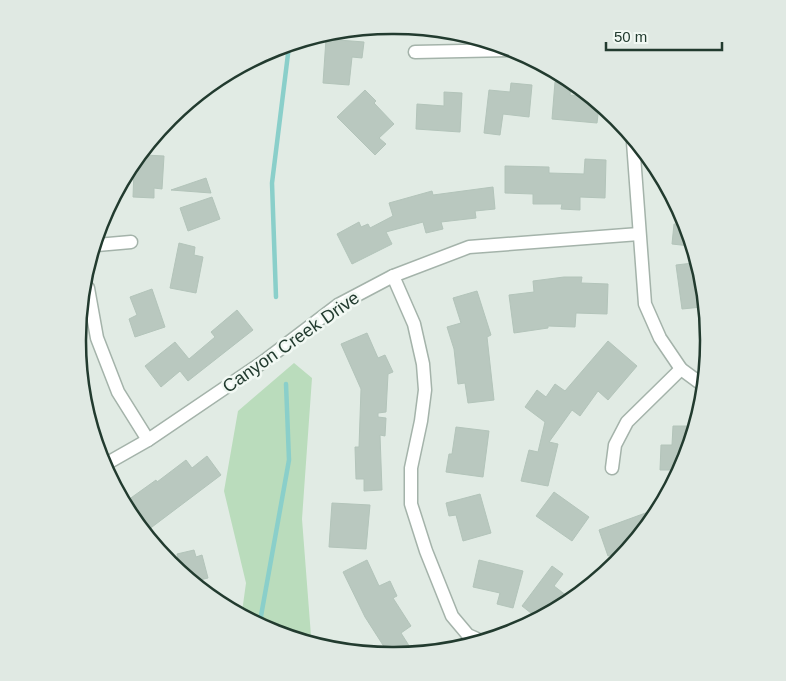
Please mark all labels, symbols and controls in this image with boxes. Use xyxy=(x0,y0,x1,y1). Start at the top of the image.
scale bar xyxy=(606,20,722,52)
text: 50 m xyxy=(614,28,647,45)
street label: Canyon Creek Drive xyxy=(219,287,363,397)

